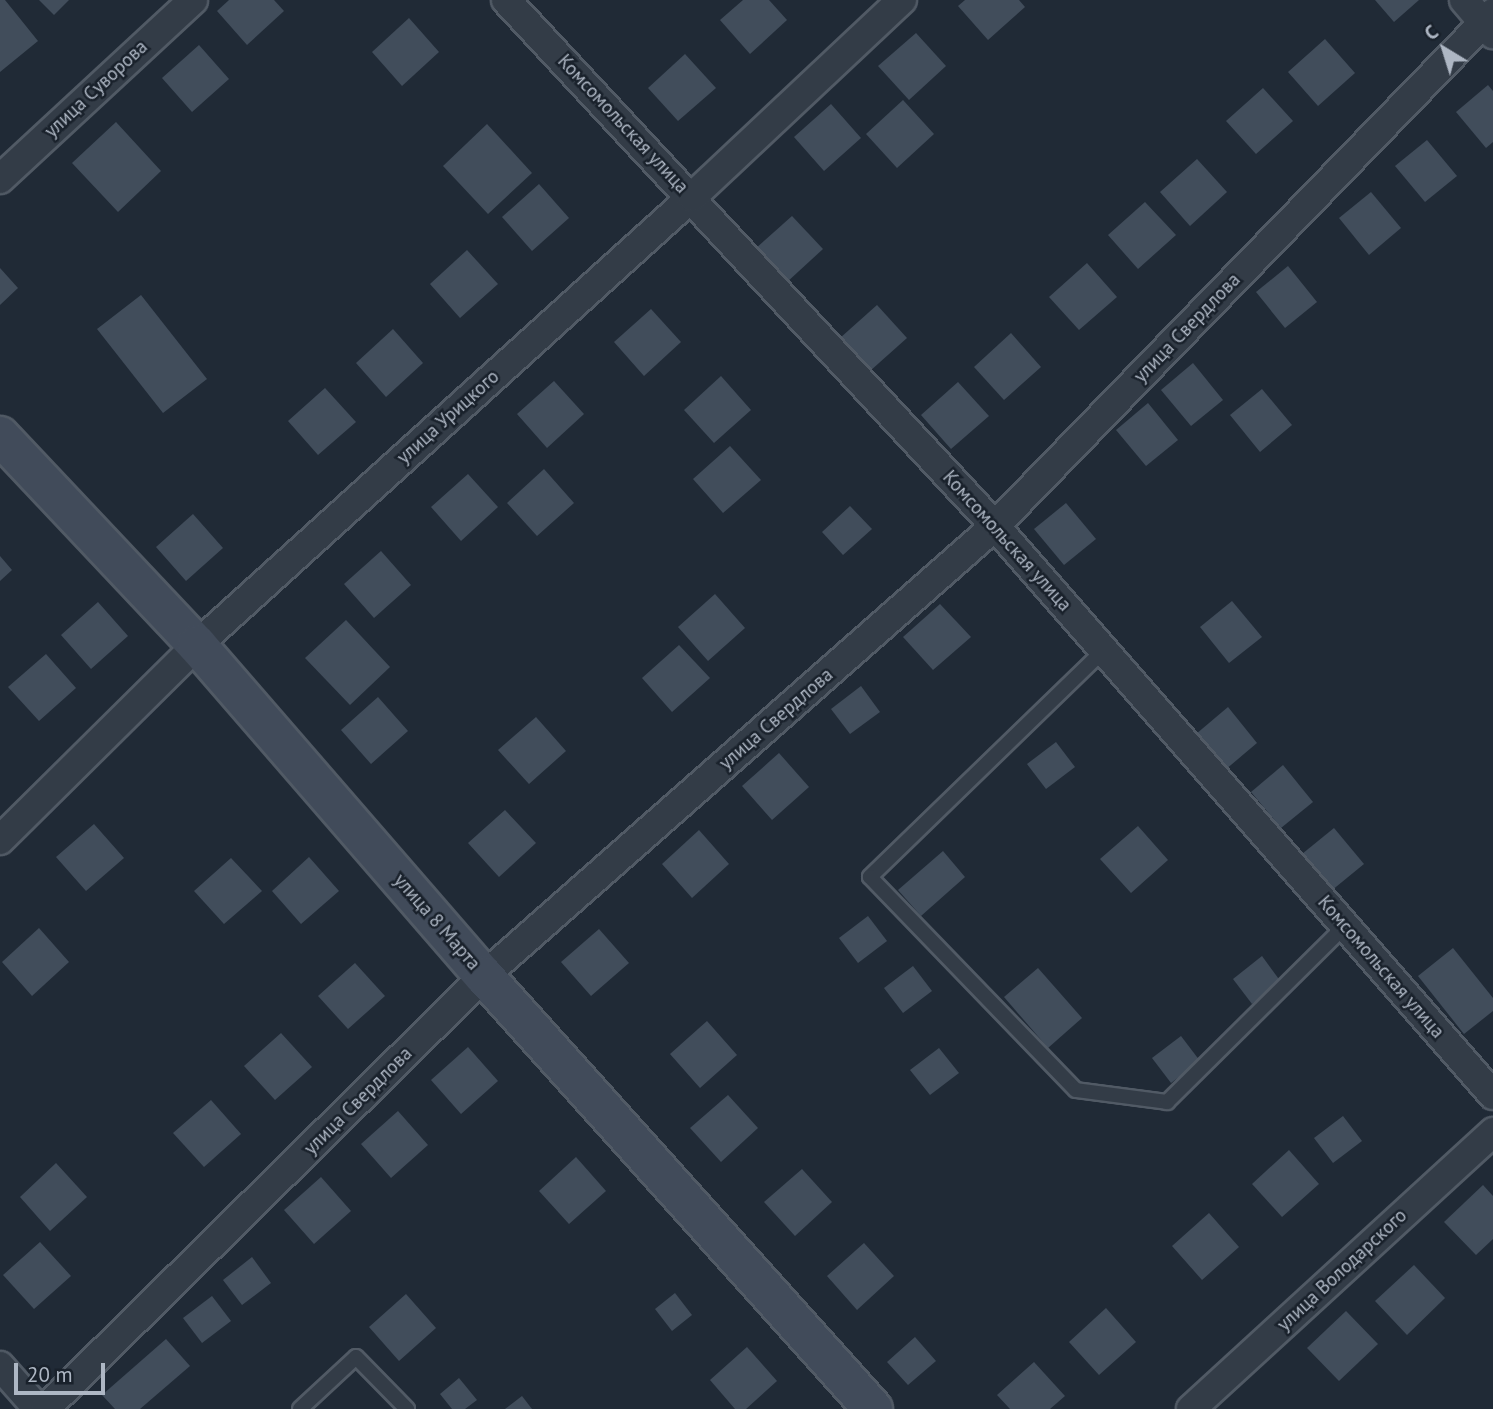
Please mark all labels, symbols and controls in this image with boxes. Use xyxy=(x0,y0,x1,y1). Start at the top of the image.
north arrow xyxy=(1409,14,1479,84)
text: С xyxy=(1419,20,1443,45)
street label: улица Суворова xyxy=(40,36,152,142)
street label: Комсомольская улица xyxy=(553,50,693,198)
street label: улица Свердлова xyxy=(1129,269,1245,387)
street label: улица Урицкого xyxy=(392,365,504,469)
street label: Комсомольская улица xyxy=(938,466,1076,616)
street label: улица Свердлова xyxy=(715,663,837,775)
street label: улица 8 Марта xyxy=(389,869,485,975)
street label: Комсомольская улица xyxy=(1313,891,1449,1043)
street label: улица Свердлова xyxy=(299,1042,417,1160)
street label: улица Володарского xyxy=(1273,1204,1411,1336)
scale bar xyxy=(18,1350,108,1394)
text: 20 m xyxy=(27,1361,73,1388)

